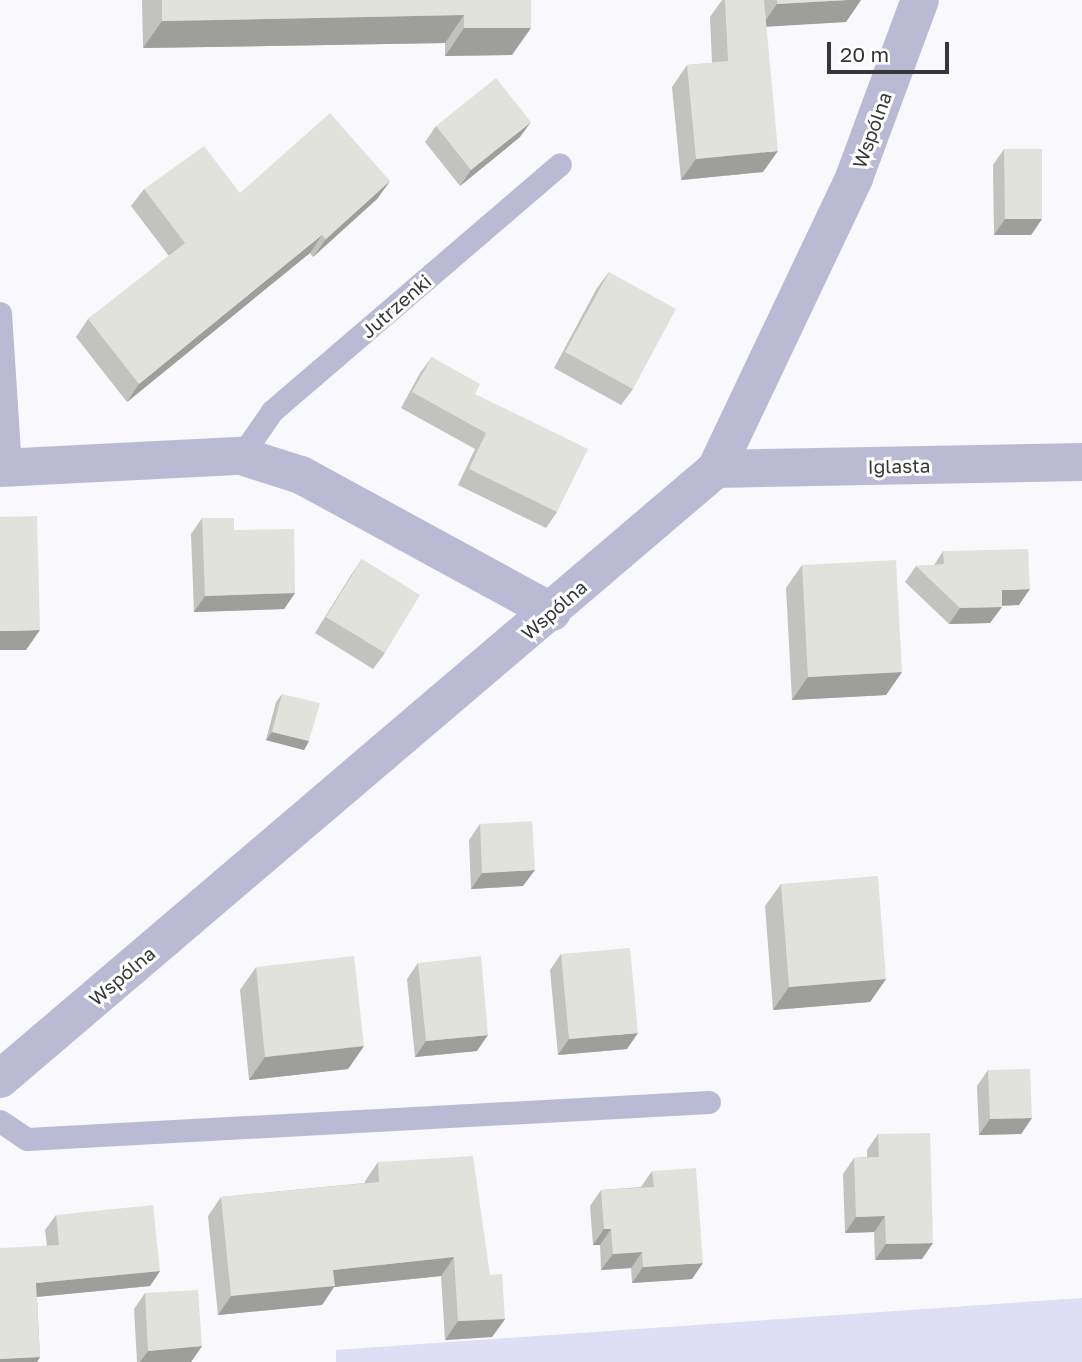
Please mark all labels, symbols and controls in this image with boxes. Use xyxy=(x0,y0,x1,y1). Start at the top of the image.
scale bar xyxy=(830,28,953,72)
text: 20 m xyxy=(840,41,889,67)
street label: Wspólna xyxy=(848,89,896,171)
street label: Jutrzenki xyxy=(356,269,436,343)
street label: Iglasta xyxy=(867,454,931,478)
street label: Wspólna xyxy=(517,575,591,645)
street label: Wspólna xyxy=(84,942,160,1010)

